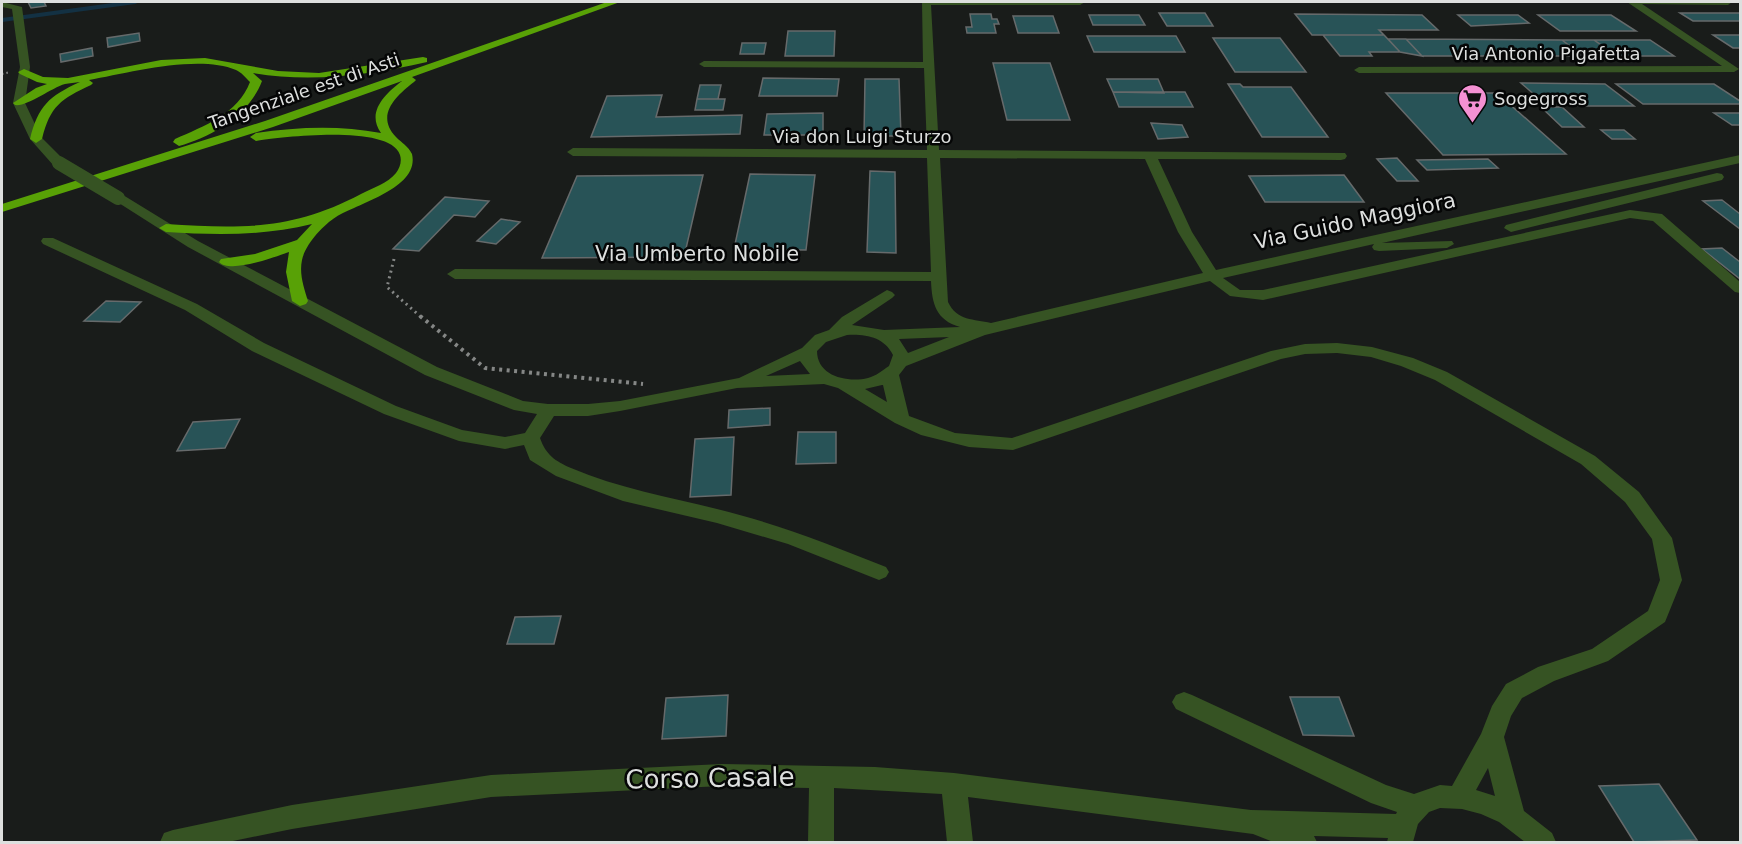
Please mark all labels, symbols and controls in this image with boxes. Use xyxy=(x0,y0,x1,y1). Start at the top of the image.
street label: Via Antonio Pigafetta xyxy=(1451,43,1641,64)
street label: Tangenziale est di Asti xyxy=(205,48,402,134)
supermarket icon: Sogegross xyxy=(1457,82,1489,124)
place label: Sogegross xyxy=(1494,88,1587,109)
street label: Via don Luigi Sturzo xyxy=(772,126,952,147)
street label: Via Guido Maggiora xyxy=(1252,188,1458,254)
street label: Via Umberto Nobile xyxy=(595,242,799,266)
street label: Corso Casale xyxy=(625,762,795,794)

